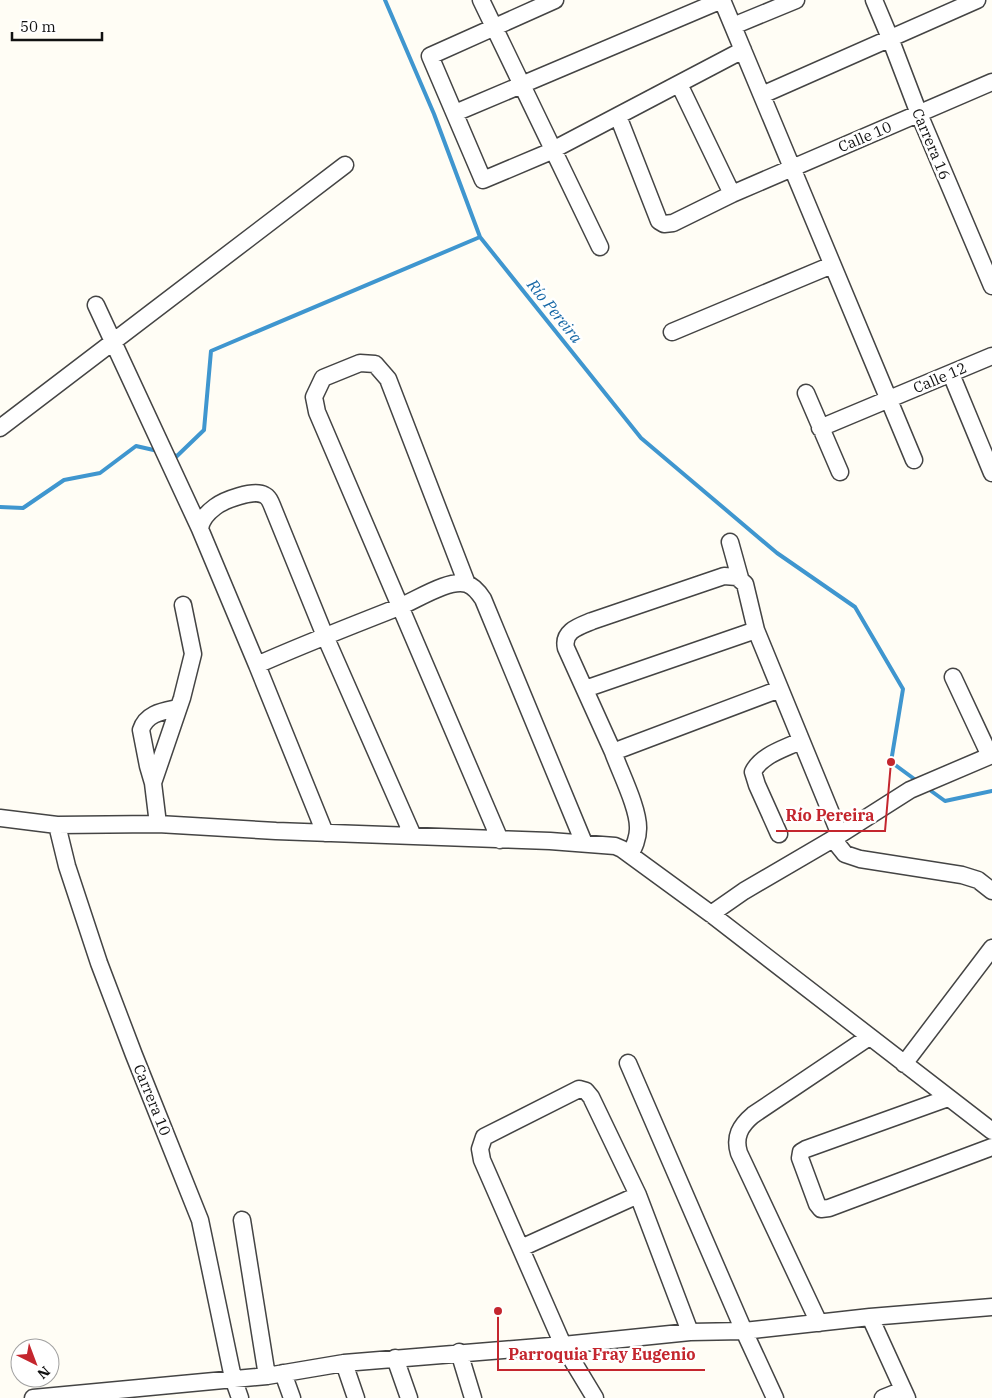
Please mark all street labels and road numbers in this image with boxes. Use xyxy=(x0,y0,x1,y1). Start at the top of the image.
street label: Carrera 16 xyxy=(908,105,955,182)
street label: Calle 10 xyxy=(835,117,894,156)
street label: Calle 12 xyxy=(910,358,969,397)
street label: Carrera 10 xyxy=(130,1061,175,1138)

